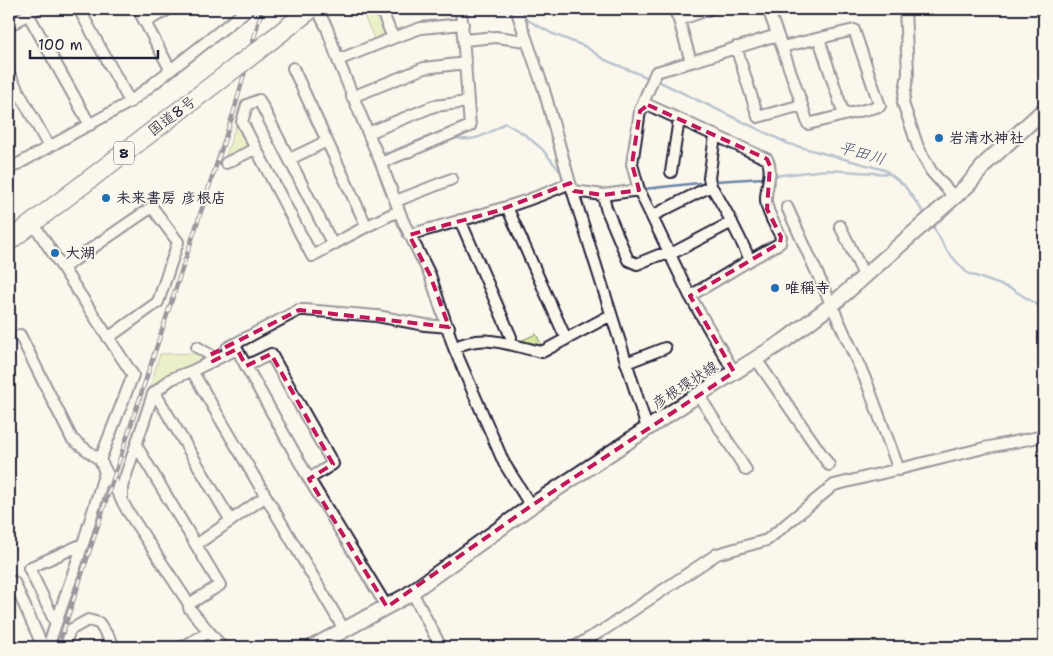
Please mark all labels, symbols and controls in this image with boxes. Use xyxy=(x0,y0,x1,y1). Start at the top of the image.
scale bar xyxy=(30,28,158,60)
text: 100 m xyxy=(38,35,83,55)
street label: 国道8号 xyxy=(144,91,200,141)
place label: 岩清水神社 xyxy=(949,128,1024,148)
marker: 岩清水神社 xyxy=(933,132,945,144)
water label: 平田川 xyxy=(836,136,888,170)
road number: 8 xyxy=(114,142,134,164)
place label: 未来書房 彦根店 xyxy=(116,188,226,208)
marker: 未来書房 彦根店 xyxy=(100,192,112,204)
place label: 大湖 xyxy=(65,243,95,263)
marker: 大湖 xyxy=(49,247,61,259)
place label: 唯稱寺 xyxy=(785,278,830,298)
marker: 唯稱寺 xyxy=(769,282,781,294)
street label: 彦根環状線 xyxy=(648,356,722,414)

